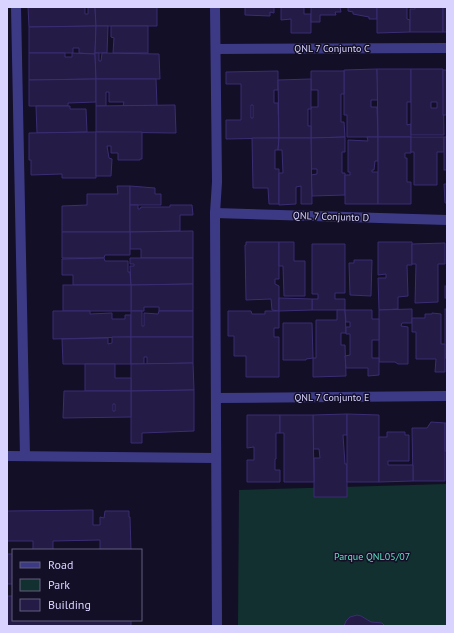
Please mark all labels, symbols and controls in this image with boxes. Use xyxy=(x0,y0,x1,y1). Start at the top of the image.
street label: QNL 7 Conjunto C xyxy=(294,42,370,55)
street label: QNL 7 Conjunto D xyxy=(293,209,369,224)
street label: QNL 7 Conjunto E xyxy=(295,391,369,404)
legend xyxy=(12,549,142,621)
park label: Parque QNL05/07 xyxy=(334,550,410,563)
text: Road xyxy=(48,557,73,572)
text: Park xyxy=(48,577,70,592)
text: Building xyxy=(48,597,91,612)

